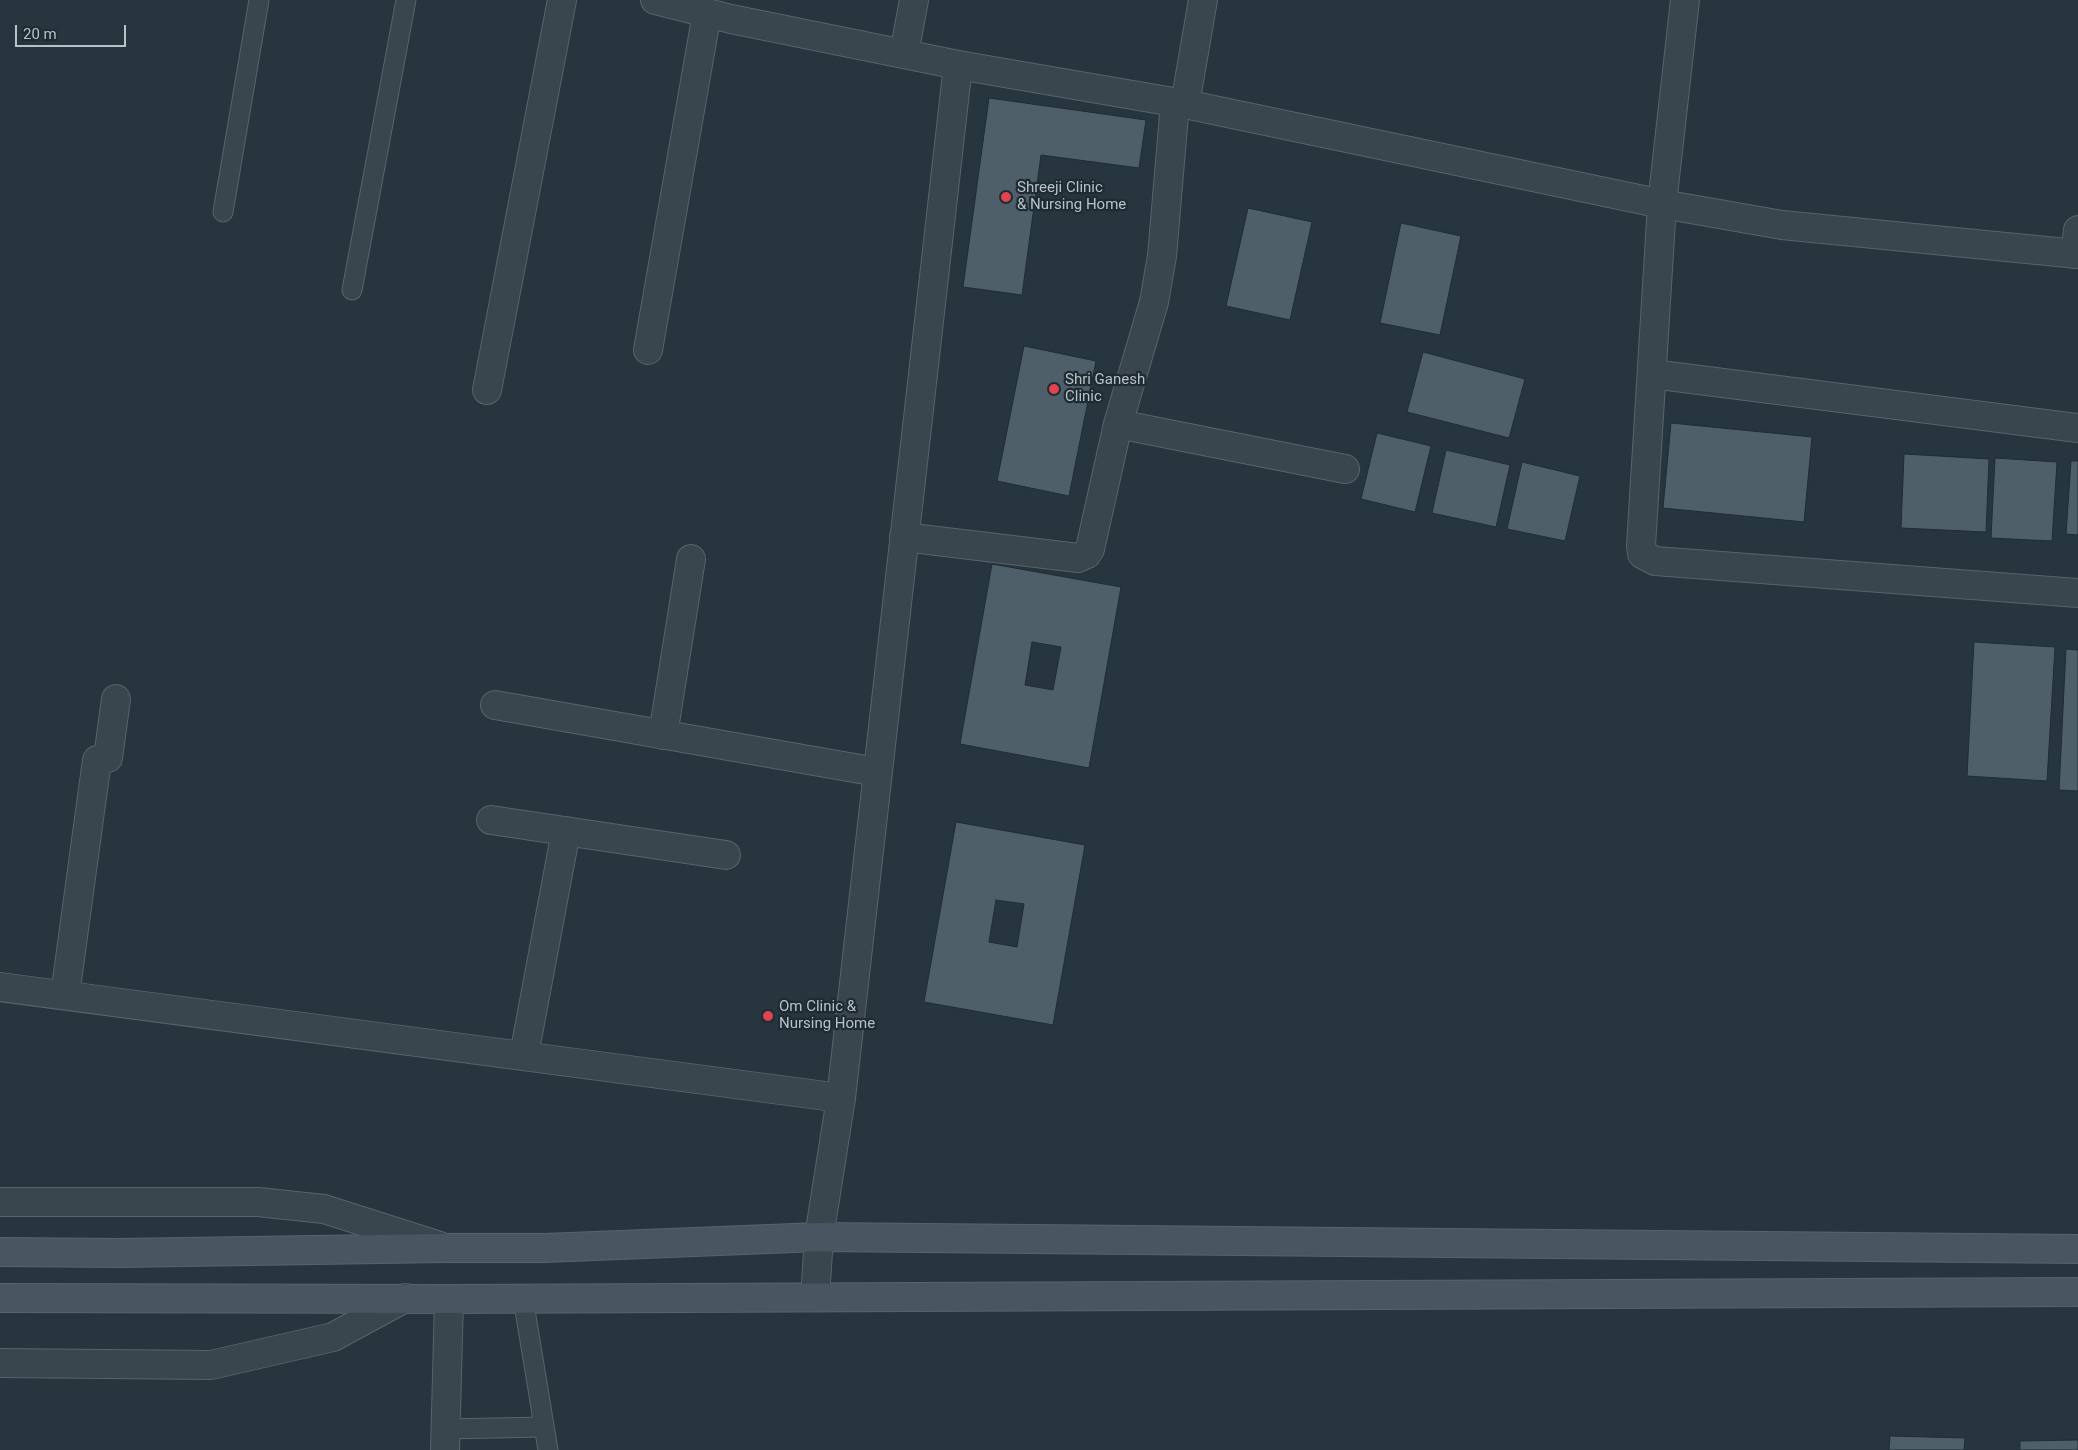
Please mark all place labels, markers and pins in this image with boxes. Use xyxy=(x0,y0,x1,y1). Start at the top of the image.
place label: Shreeji Clinic & Nursing Home xyxy=(1017,179,1126,214)
marker: Shreeji Clinic & Nursing Home xyxy=(999,190,1013,204)
place label: Shri Ganesh Clinic xyxy=(1065,371,1145,406)
marker: Shri Ganesh Clinic xyxy=(1047,382,1061,396)
place label: Om Clinic & Nursing Home xyxy=(779,998,875,1033)
marker: Om Clinic & Nursing Home xyxy=(761,1009,775,1023)

